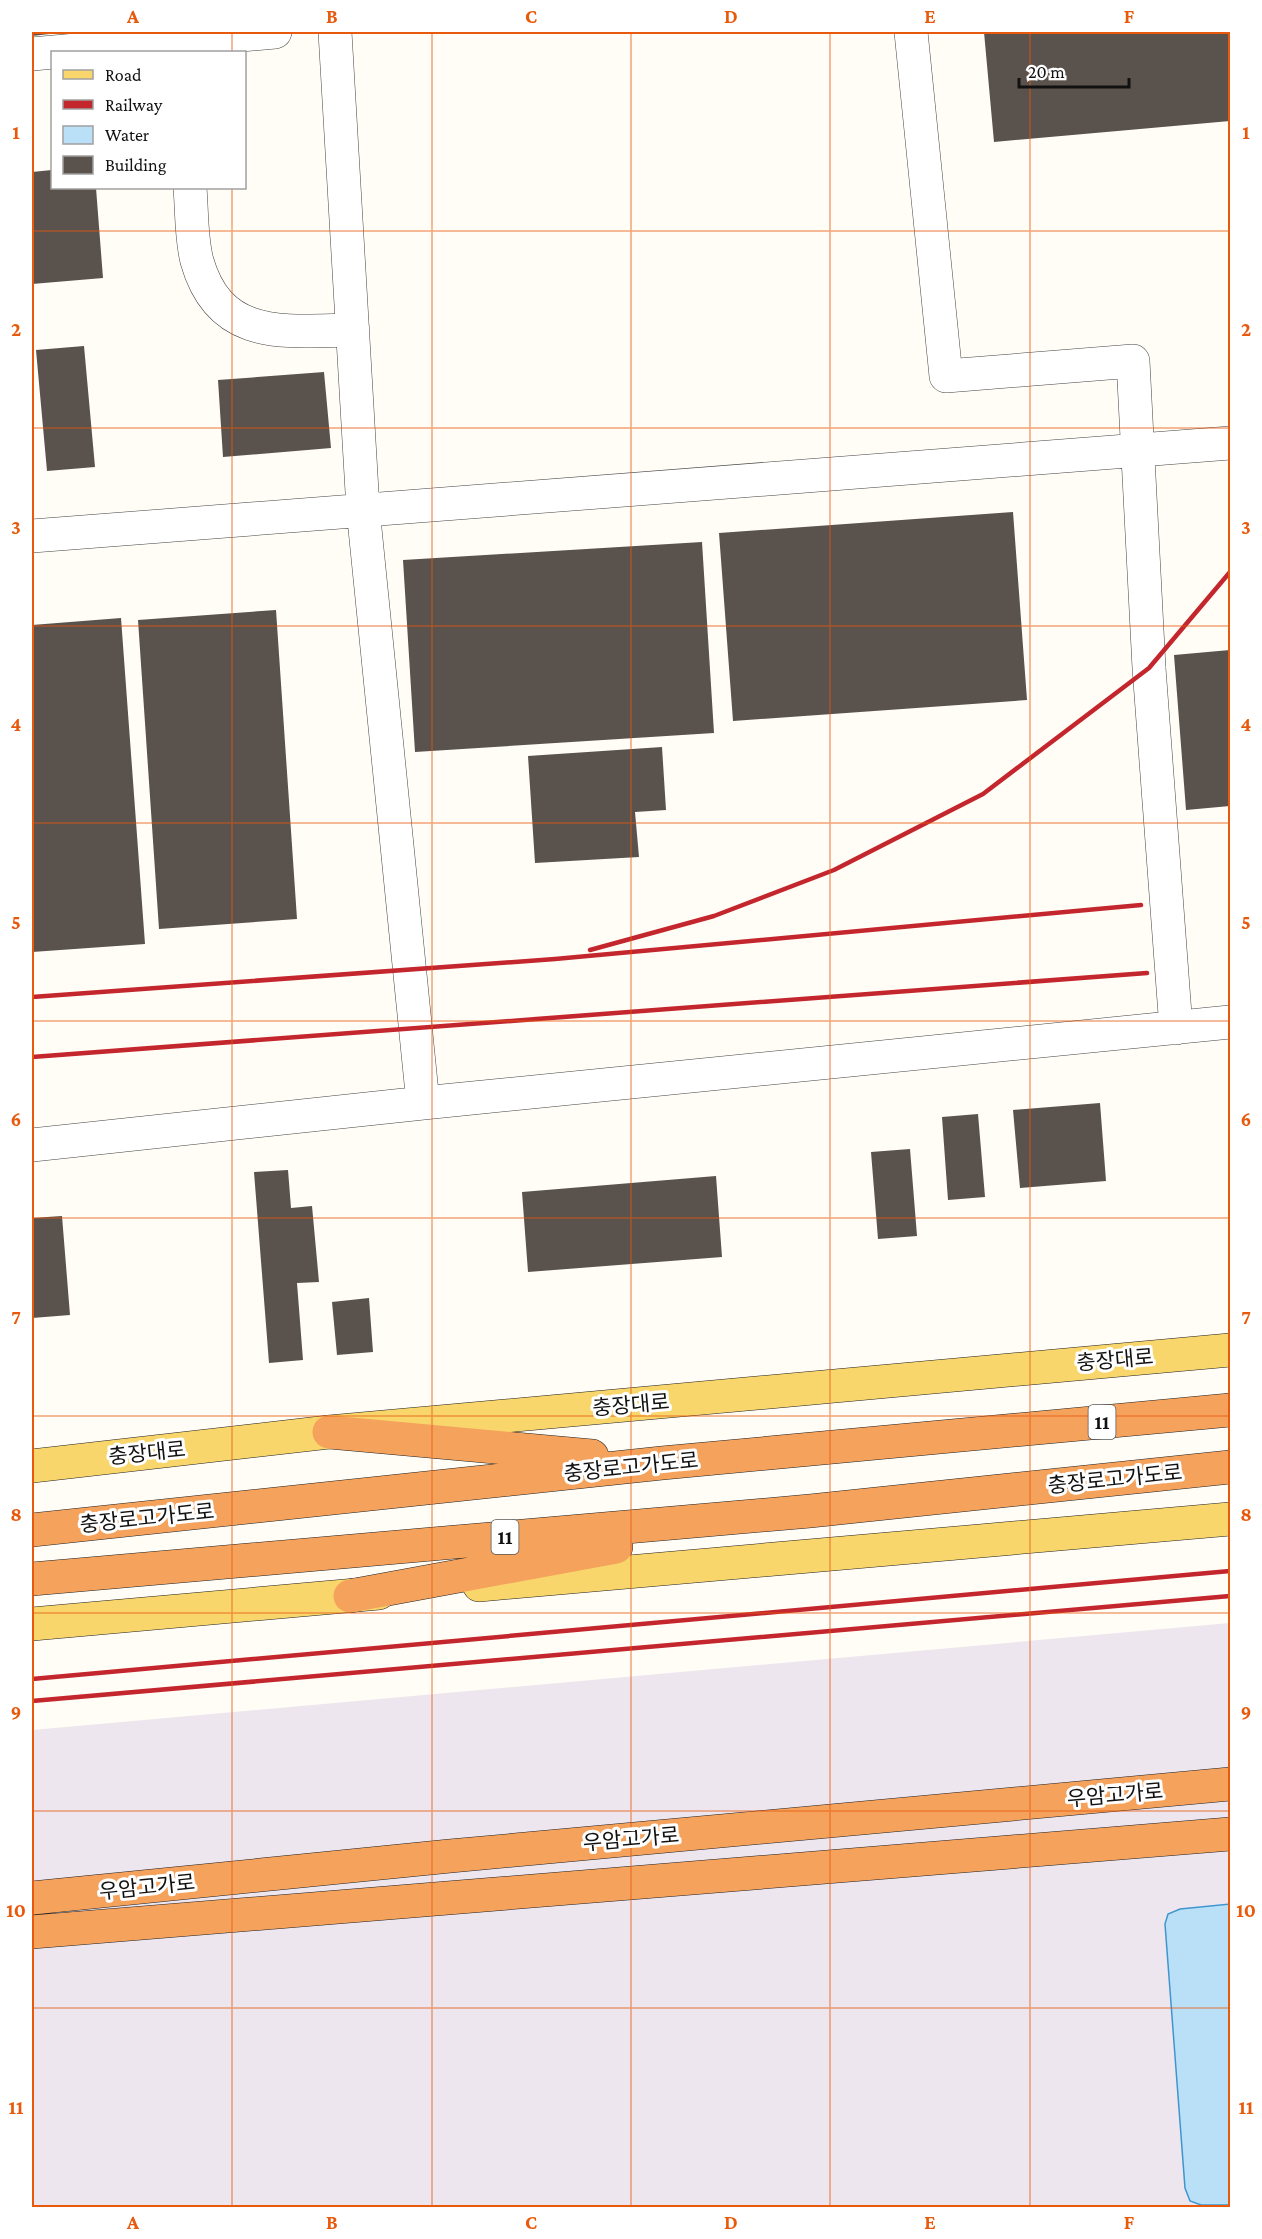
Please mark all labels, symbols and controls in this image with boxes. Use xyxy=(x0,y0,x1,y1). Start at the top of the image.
text: A xyxy=(126,5,140,27)
text: B xyxy=(326,5,338,27)
text: C xyxy=(525,5,537,27)
text: D xyxy=(724,5,738,27)
text: E xyxy=(924,5,936,27)
text: F xyxy=(1124,5,1135,27)
legend xyxy=(51,51,246,189)
scale bar xyxy=(1019,51,1128,89)
text: 20 m xyxy=(1028,62,1065,82)
text: Road xyxy=(105,65,142,85)
text: Railway xyxy=(105,95,163,115)
text: 1 xyxy=(12,121,20,143)
text: 1 xyxy=(1242,121,1250,143)
text: Water xyxy=(105,125,150,145)
text: Building xyxy=(105,155,167,175)
text: 2 xyxy=(11,318,21,340)
text: 2 xyxy=(1241,318,1251,340)
text: 3 xyxy=(11,516,21,538)
text: 3 xyxy=(1241,516,1251,538)
text: 4 xyxy=(11,713,22,735)
text: 4 xyxy=(1241,713,1252,735)
text: 5 xyxy=(11,911,21,933)
text: 5 xyxy=(1241,911,1251,933)
text: 6 xyxy=(11,1108,21,1130)
text: 6 xyxy=(1241,1108,1251,1130)
text: 7 xyxy=(11,1306,21,1328)
text: 7 xyxy=(1241,1306,1251,1328)
street label: 충장대로 xyxy=(1075,1345,1155,1375)
street label: 충장대로 xyxy=(591,1390,671,1420)
road number: 11 xyxy=(1088,1405,1116,1439)
street label: 충장대로 xyxy=(107,1437,187,1469)
street label: 충장로고가도로 xyxy=(562,1448,700,1486)
street label: 충장로고가도로 xyxy=(1046,1460,1184,1498)
street label: 충장로고가도로 xyxy=(78,1499,216,1537)
text: 8 xyxy=(10,1503,22,1525)
text: 8 xyxy=(1240,1503,1252,1525)
road number: 11 xyxy=(492,1520,518,1554)
text: 9 xyxy=(11,1701,21,1723)
text: 9 xyxy=(1241,1701,1251,1723)
street label: 우암고가로 xyxy=(1066,1779,1164,1811)
street label: 우암고가로 xyxy=(582,1823,680,1855)
street label: 우암고가로 xyxy=(98,1870,196,1904)
text: 10 xyxy=(6,1899,26,1921)
text: 10 xyxy=(1236,1899,1256,1921)
text: 11 xyxy=(9,2096,24,2118)
text: 11 xyxy=(1239,2096,1254,2118)
text: A xyxy=(126,2211,140,2233)
text: B xyxy=(326,2211,338,2233)
text: C xyxy=(525,2211,537,2233)
text: D xyxy=(724,2211,738,2233)
text: E xyxy=(924,2211,936,2233)
text: F xyxy=(1124,2211,1135,2233)

